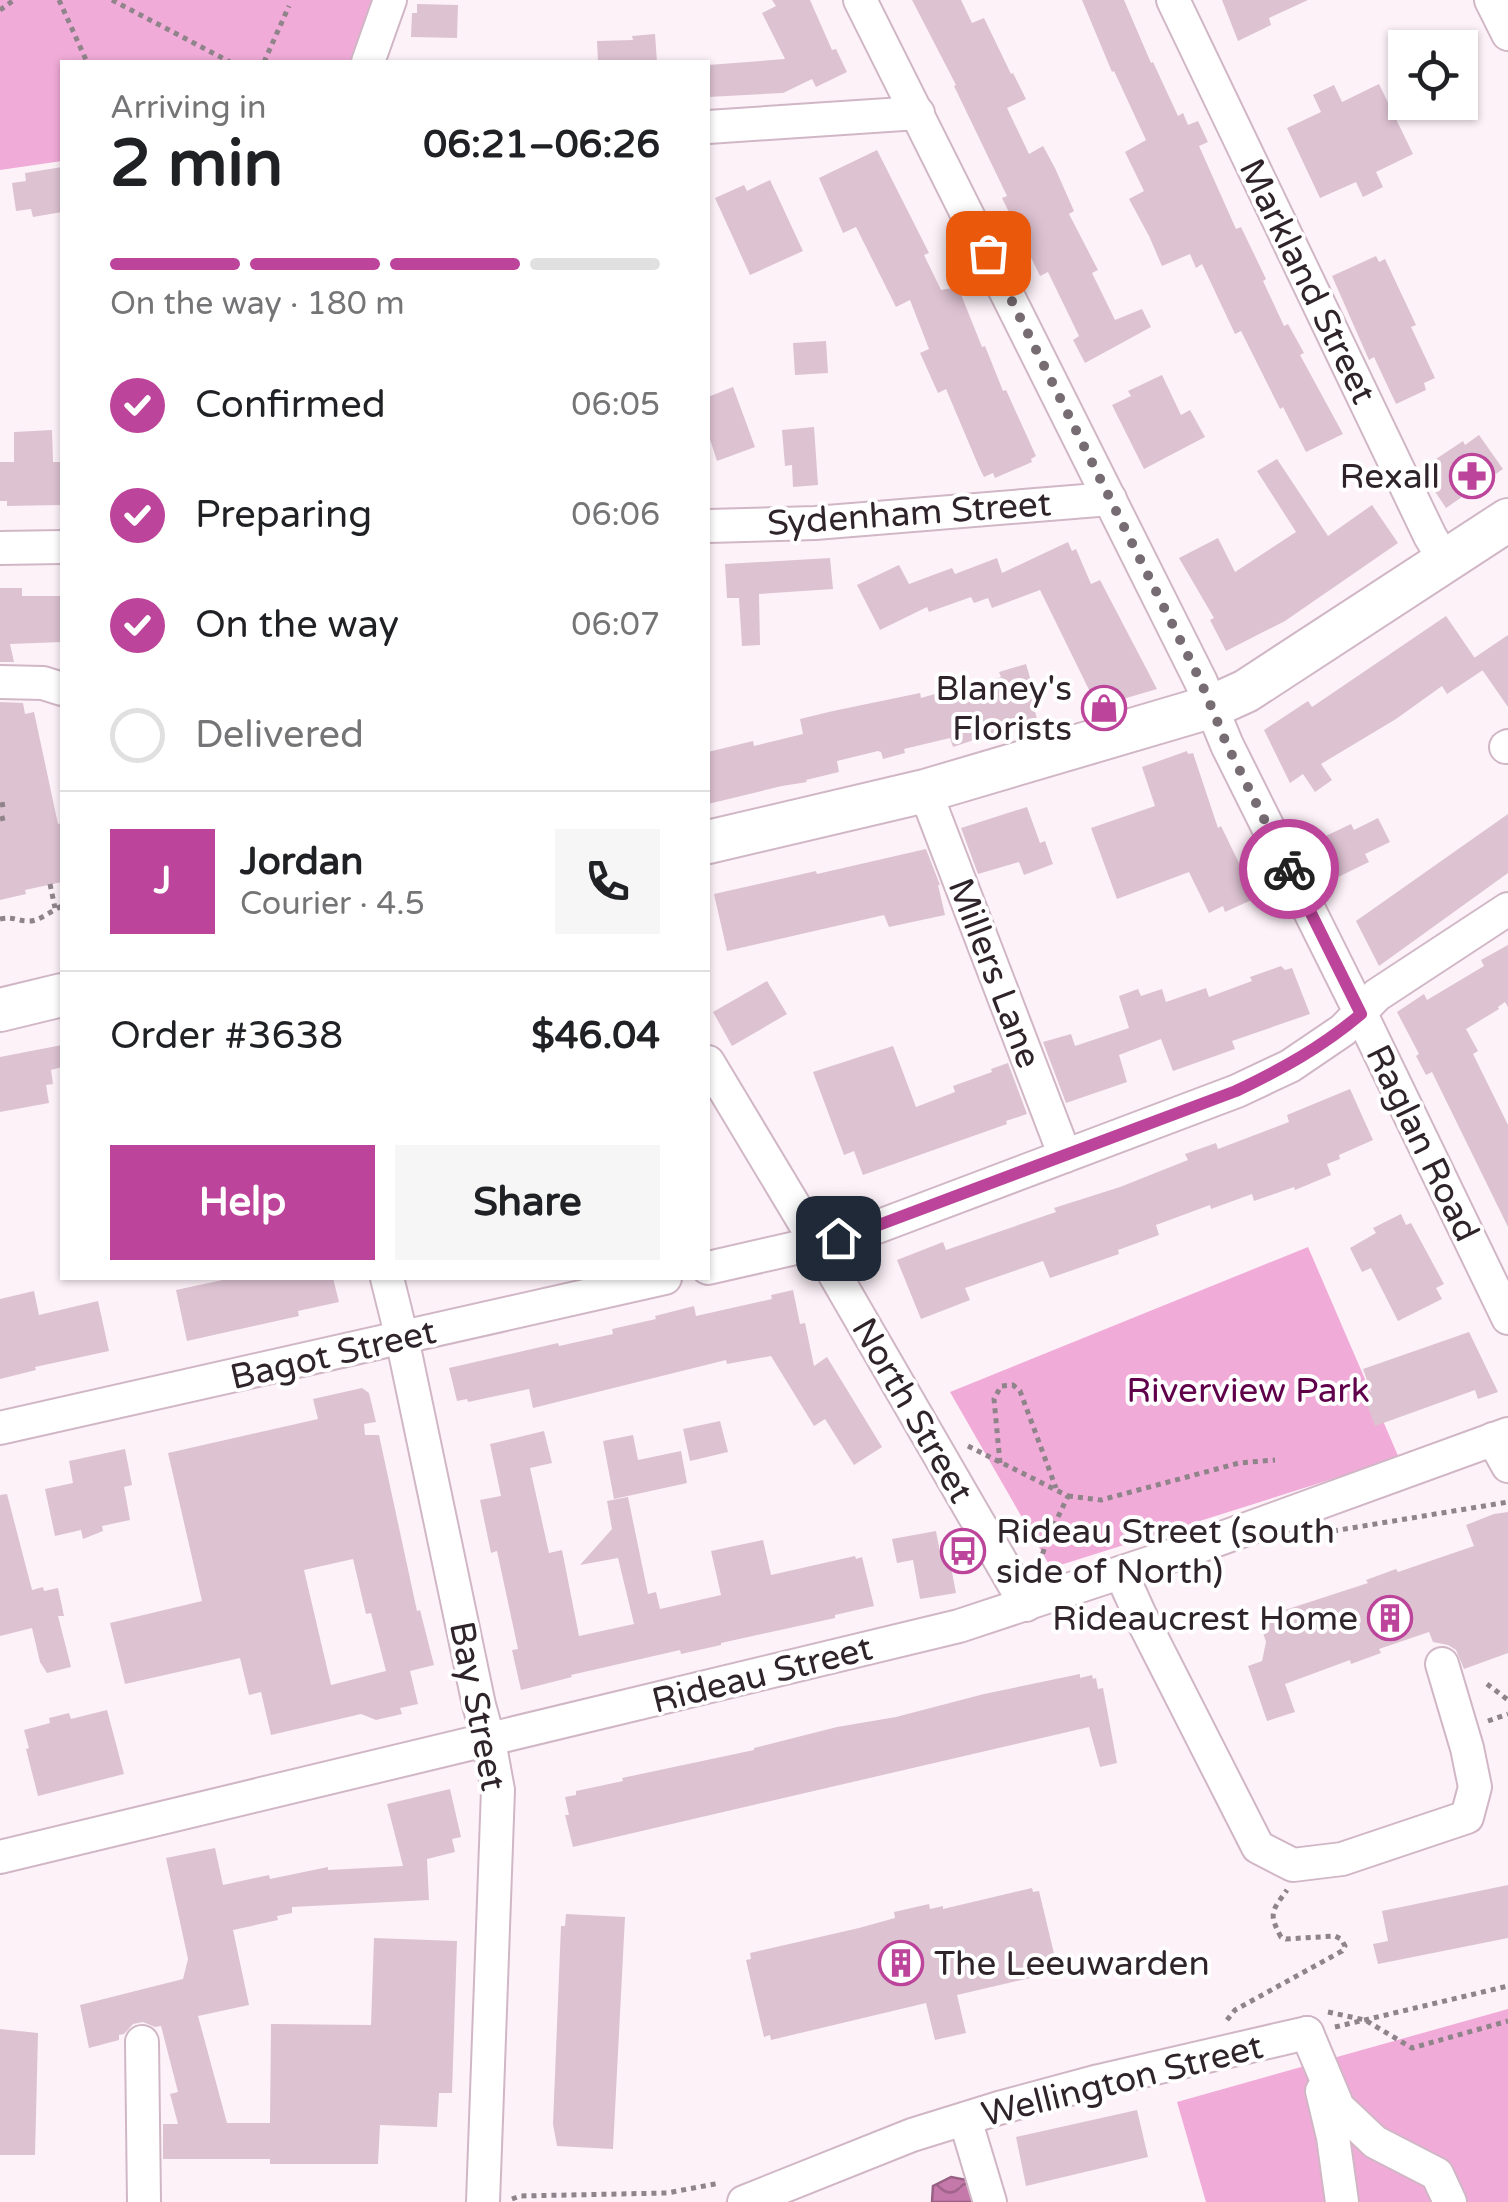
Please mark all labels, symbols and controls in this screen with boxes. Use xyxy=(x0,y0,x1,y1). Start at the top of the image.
map controls xyxy=(1388,30,1478,120)
button: locate xyxy=(1388,30,1478,120)
text: Arriving in xyxy=(110,89,267,127)
text: 06:21–06:26 xyxy=(423,122,660,168)
text: 2 min xyxy=(110,125,283,204)
street label: Markland Street xyxy=(1230,152,1384,411)
pin xyxy=(946,211,1031,296)
icon: bag xyxy=(961,226,1016,281)
text: On the way · 180 m xyxy=(110,285,405,323)
icon: check xyxy=(110,378,165,433)
text: Confirmed xyxy=(195,382,386,428)
text: 06:05 xyxy=(571,386,660,424)
pharmacy icon: Rexall xyxy=(1449,453,1495,499)
place label: Rexall xyxy=(1339,456,1440,498)
street label: Sydenham Street xyxy=(766,483,1052,545)
icon: check xyxy=(110,488,165,543)
text: Preparing xyxy=(195,492,372,538)
text: 06:06 xyxy=(571,496,660,534)
icon: check xyxy=(110,598,165,653)
text: On the way xyxy=(195,602,399,648)
text: 06:07 xyxy=(571,606,660,644)
place label: Blaney's Florists xyxy=(935,668,1072,750)
shop icon: Blaney's Florists xyxy=(1081,685,1127,731)
text: Delivered xyxy=(195,712,364,758)
courier xyxy=(1239,819,1339,919)
button: phone xyxy=(555,829,660,934)
text: Jordan xyxy=(240,839,363,885)
icon: bike xyxy=(1262,842,1317,897)
text: J xyxy=(154,858,171,904)
street label: Millers Lane xyxy=(939,873,1049,1074)
text: Courier · 4.5 xyxy=(240,885,425,923)
text: Order #3638 xyxy=(110,1013,343,1059)
text: $46.04 xyxy=(531,1013,660,1059)
street label: Raglan Road xyxy=(1356,1038,1488,1249)
button: Help xyxy=(110,1145,375,1260)
button: Share xyxy=(395,1145,660,1260)
pin xyxy=(796,1196,881,1281)
icon: home xyxy=(811,1211,866,1266)
street label: Bagot Street xyxy=(226,1311,440,1399)
street label: North Street xyxy=(842,1311,982,1510)
park label: Riverview Park xyxy=(1126,1370,1370,1412)
place label: Rideau Street (south side of North) xyxy=(996,1511,1335,1593)
bus stop icon: Rideau Street (south side of North) xyxy=(940,1528,986,1574)
building icon: Rideaucrest Home xyxy=(1367,1595,1413,1641)
place label: Rideaucrest Home xyxy=(1052,1598,1358,1640)
street label: Bay Street xyxy=(440,1618,514,1794)
street label: Rideau Street xyxy=(648,1627,877,1723)
building icon: The Leeuwarden xyxy=(878,1940,924,1986)
place label: The Leeuwarden xyxy=(934,1943,1210,1985)
street label: Wellington Street xyxy=(977,2026,1267,2136)

